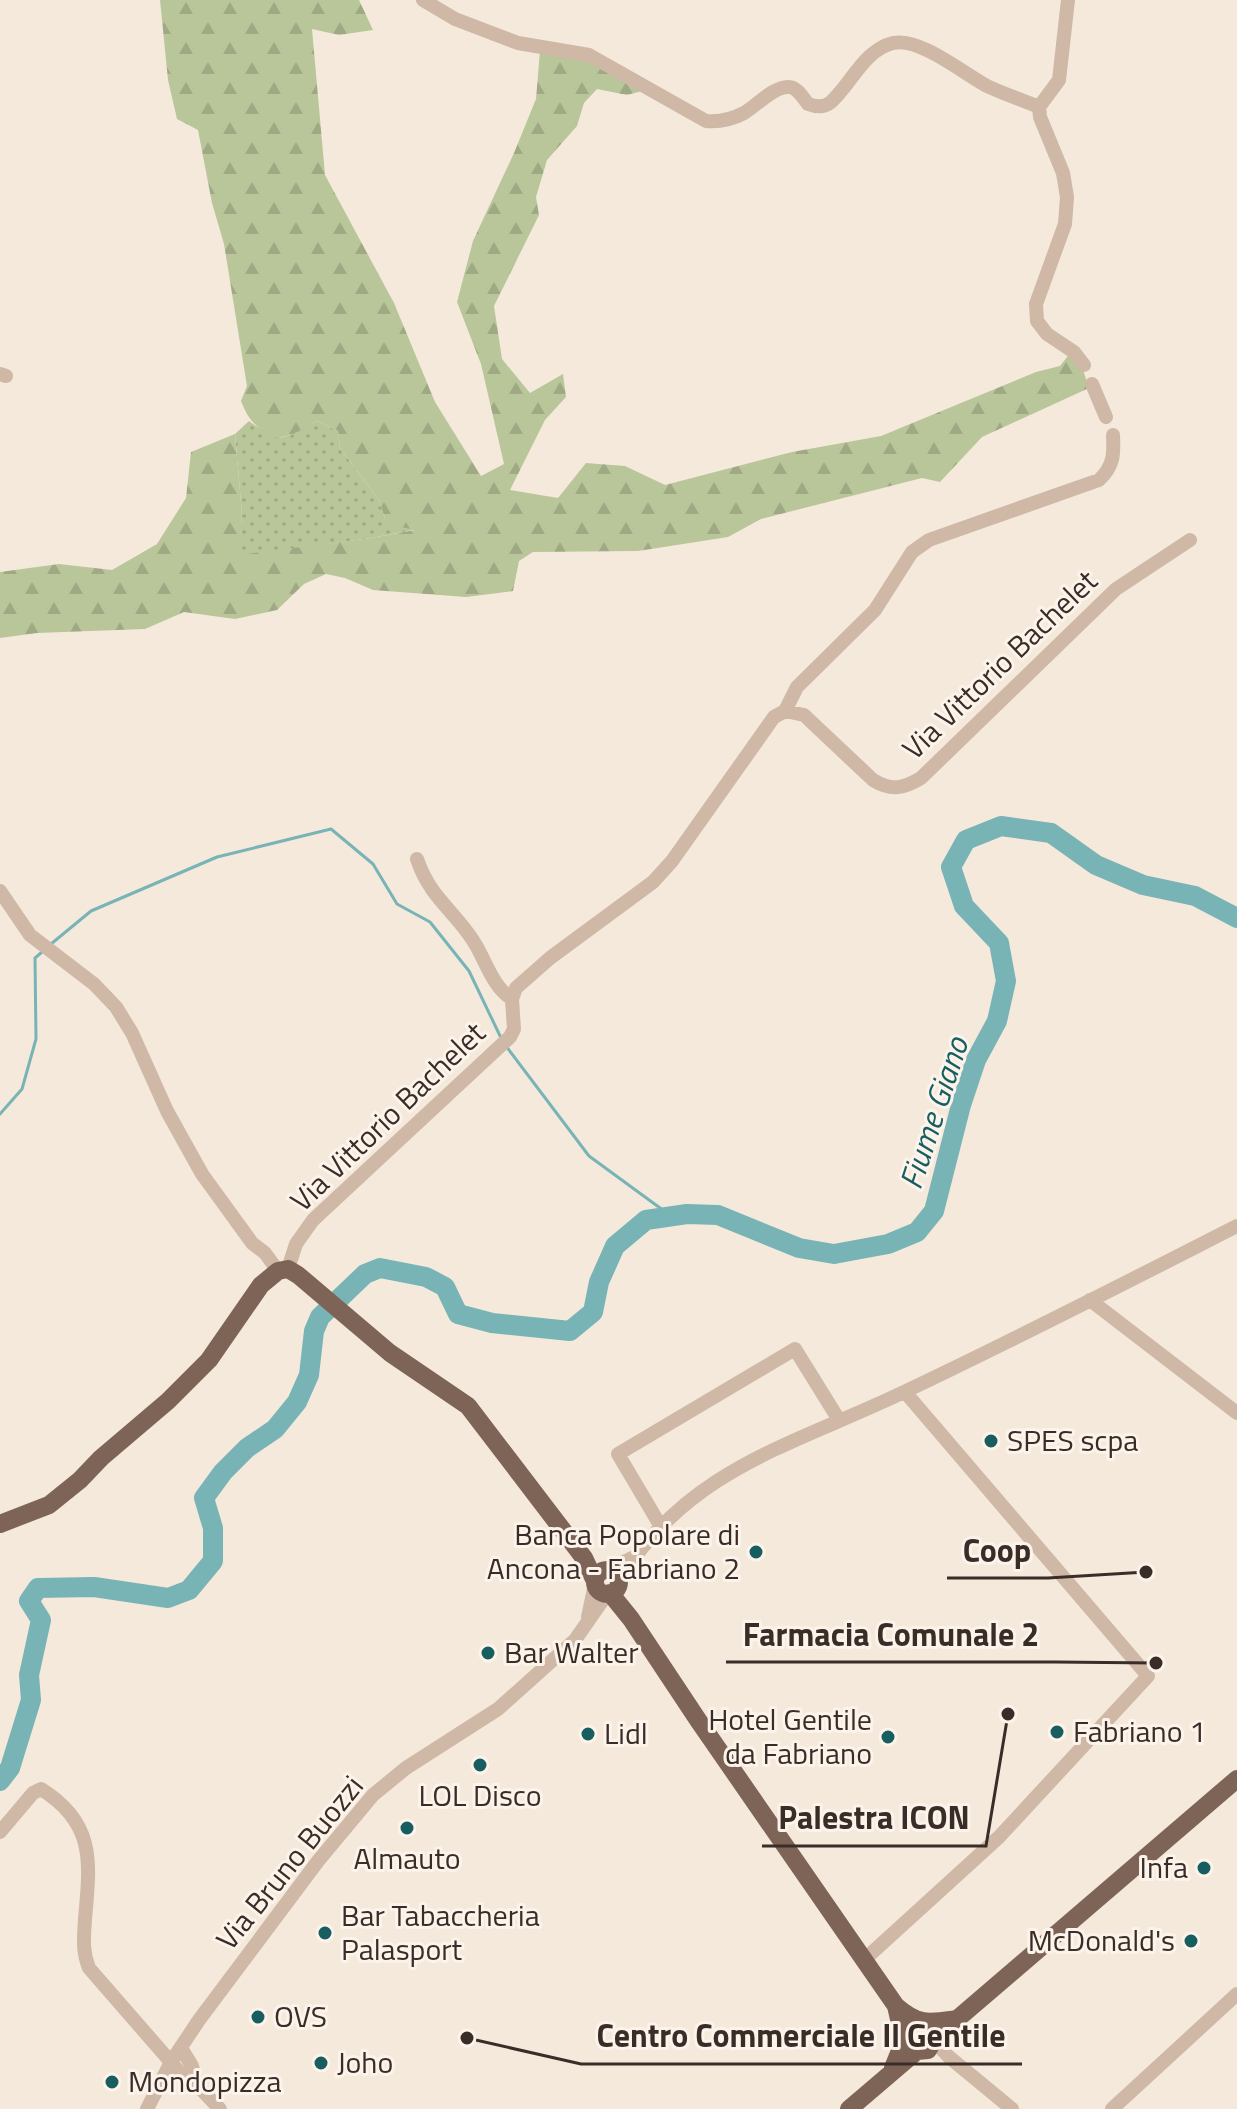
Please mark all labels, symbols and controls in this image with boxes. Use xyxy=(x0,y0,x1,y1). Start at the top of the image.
street label: Via Vittorio Bachelet xyxy=(891,558,1108,770)
street label: Via Vittorio Bachelet xyxy=(279,1010,496,1222)
water label: Fiume Giano xyxy=(886,1029,981,1195)
place label: SPES scpa xyxy=(1007,1417,1138,1463)
marker: SPES scpa xyxy=(982,1432,1000,1450)
place label: Banca Popolare di Ancona - Fabriano 2 xyxy=(487,1511,740,1591)
callout: Coop xyxy=(947,1522,1048,1578)
text: Coop xyxy=(963,1526,1031,1574)
marker: Banca Popolare di Ancona - Fabriano 2 xyxy=(747,1543,765,1561)
callout: Farmacia Comunale 2 xyxy=(726,1606,1055,1662)
text: Farmacia Comunale 2 xyxy=(743,1610,1039,1658)
place label: Bar Walter xyxy=(504,1629,639,1675)
marker: Bar Walter xyxy=(479,1644,497,1662)
place label: Hotel Gentile da Fabriano xyxy=(708,1696,872,1776)
place label: Fabriano 1 xyxy=(1073,1708,1206,1754)
place label: Lidl xyxy=(604,1710,648,1756)
marker: Fabriano 1 xyxy=(1048,1723,1066,1741)
marker: Lidl xyxy=(579,1725,597,1743)
marker: Hotel Gentile da Fabriano xyxy=(879,1728,897,1746)
marker: LOL Disco xyxy=(471,1756,489,1774)
street label: Via Bruno Buozzi xyxy=(204,1765,374,1960)
place label: LOL Disco xyxy=(418,1772,542,1818)
callout: Palestra ICON xyxy=(762,1790,986,1846)
text: Palestra ICON xyxy=(778,1793,970,1841)
marker: Almauto xyxy=(398,1819,416,1837)
place label: Almauto xyxy=(353,1835,461,1881)
place label: Infa xyxy=(1140,1844,1188,1890)
marker: Infa xyxy=(1195,1859,1213,1877)
place label: Bar Tabaccheria Palasport xyxy=(341,1892,540,1972)
place label: McDonald's xyxy=(1028,1917,1175,1963)
marker: Bar Tabaccheria Palasport xyxy=(316,1924,334,1942)
marker: McDonald's xyxy=(1182,1932,1200,1950)
place label: OVS xyxy=(274,1993,327,2039)
marker: OVS xyxy=(249,2008,267,2026)
callout: Centro Commerciale Il Gentile xyxy=(581,2008,1022,2064)
text: Centro Commerciale Il Gentile xyxy=(597,2011,1005,2059)
place label: Joho xyxy=(337,2039,393,2085)
marker: Joho xyxy=(312,2054,330,2072)
place label: Mondopizza xyxy=(128,2058,281,2104)
marker: Mondopizza xyxy=(103,2073,121,2091)

